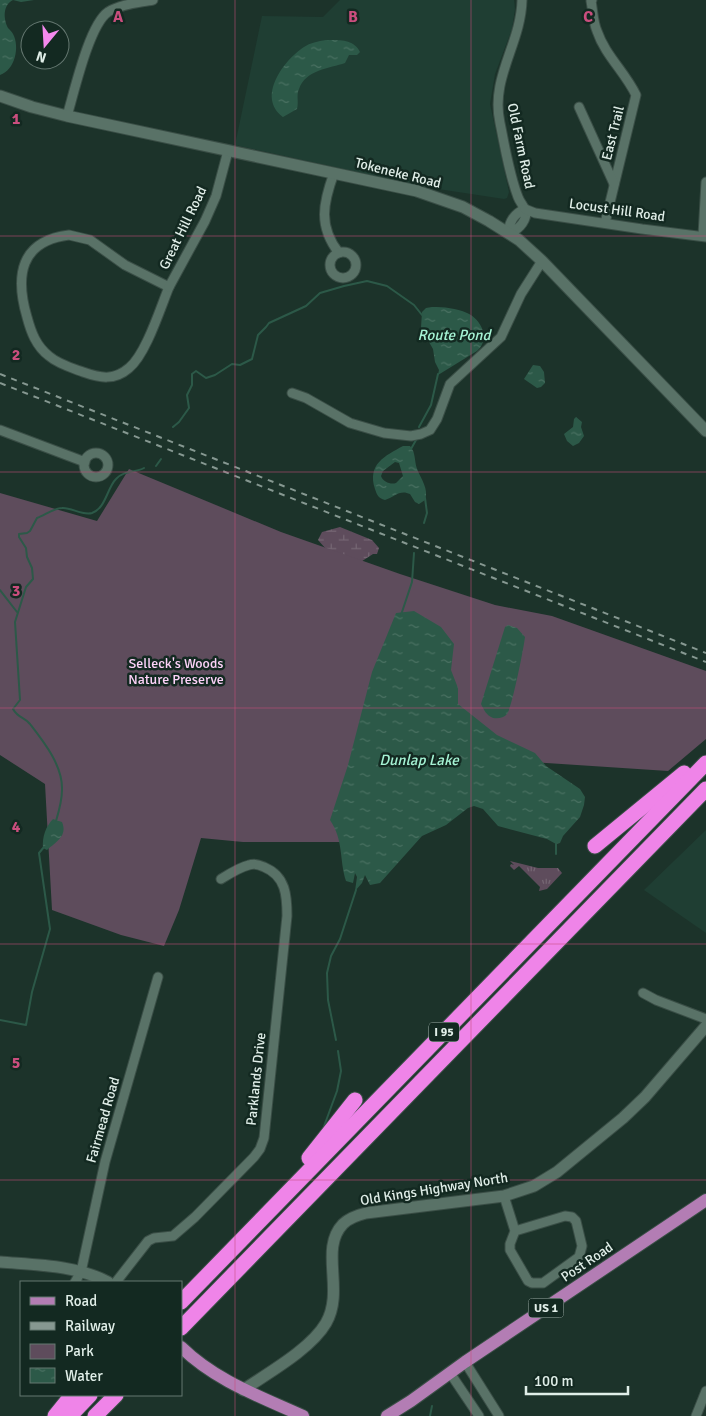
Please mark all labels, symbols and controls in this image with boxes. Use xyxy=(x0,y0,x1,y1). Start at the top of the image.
text: A xyxy=(113,7,124,27)
text: B xyxy=(348,7,358,27)
text: C xyxy=(583,7,593,27)
north arrow xyxy=(20,20,70,70)
text: N xyxy=(34,47,48,66)
street label: Old Farm Road xyxy=(504,102,538,190)
street label: East Trail xyxy=(598,104,628,162)
text: 1 xyxy=(12,109,21,129)
street label: Tokeneke Road xyxy=(353,154,443,192)
street label: Great Hill Road xyxy=(156,184,210,272)
street label: Locust Hill Road xyxy=(568,195,666,225)
water label: Route Pond xyxy=(418,326,492,344)
text: 2 xyxy=(12,345,20,365)
text: 3 xyxy=(12,581,20,601)
park label: Selleck's Woods Nature Preserve xyxy=(128,655,224,688)
water label: Dunlap Lake xyxy=(379,751,460,769)
text: 4 xyxy=(12,817,21,837)
road number: I 95 xyxy=(429,1022,459,1042)
street label: Parklands Drive xyxy=(243,1032,269,1126)
text: 5 xyxy=(12,1053,20,1073)
street label: Fairmead Road xyxy=(83,1075,123,1165)
street label: Old Kings Highway North xyxy=(359,1169,509,1209)
street label: Post Road xyxy=(558,1238,616,1286)
legend xyxy=(20,1281,182,1396)
text: Road xyxy=(65,1292,97,1310)
road number: US 1 xyxy=(528,1299,564,1318)
text: Railway xyxy=(65,1317,115,1335)
text: Park xyxy=(65,1342,94,1360)
scale bar xyxy=(526,1364,628,1396)
text: Water xyxy=(65,1367,103,1385)
text: 100 m xyxy=(534,1372,574,1390)

